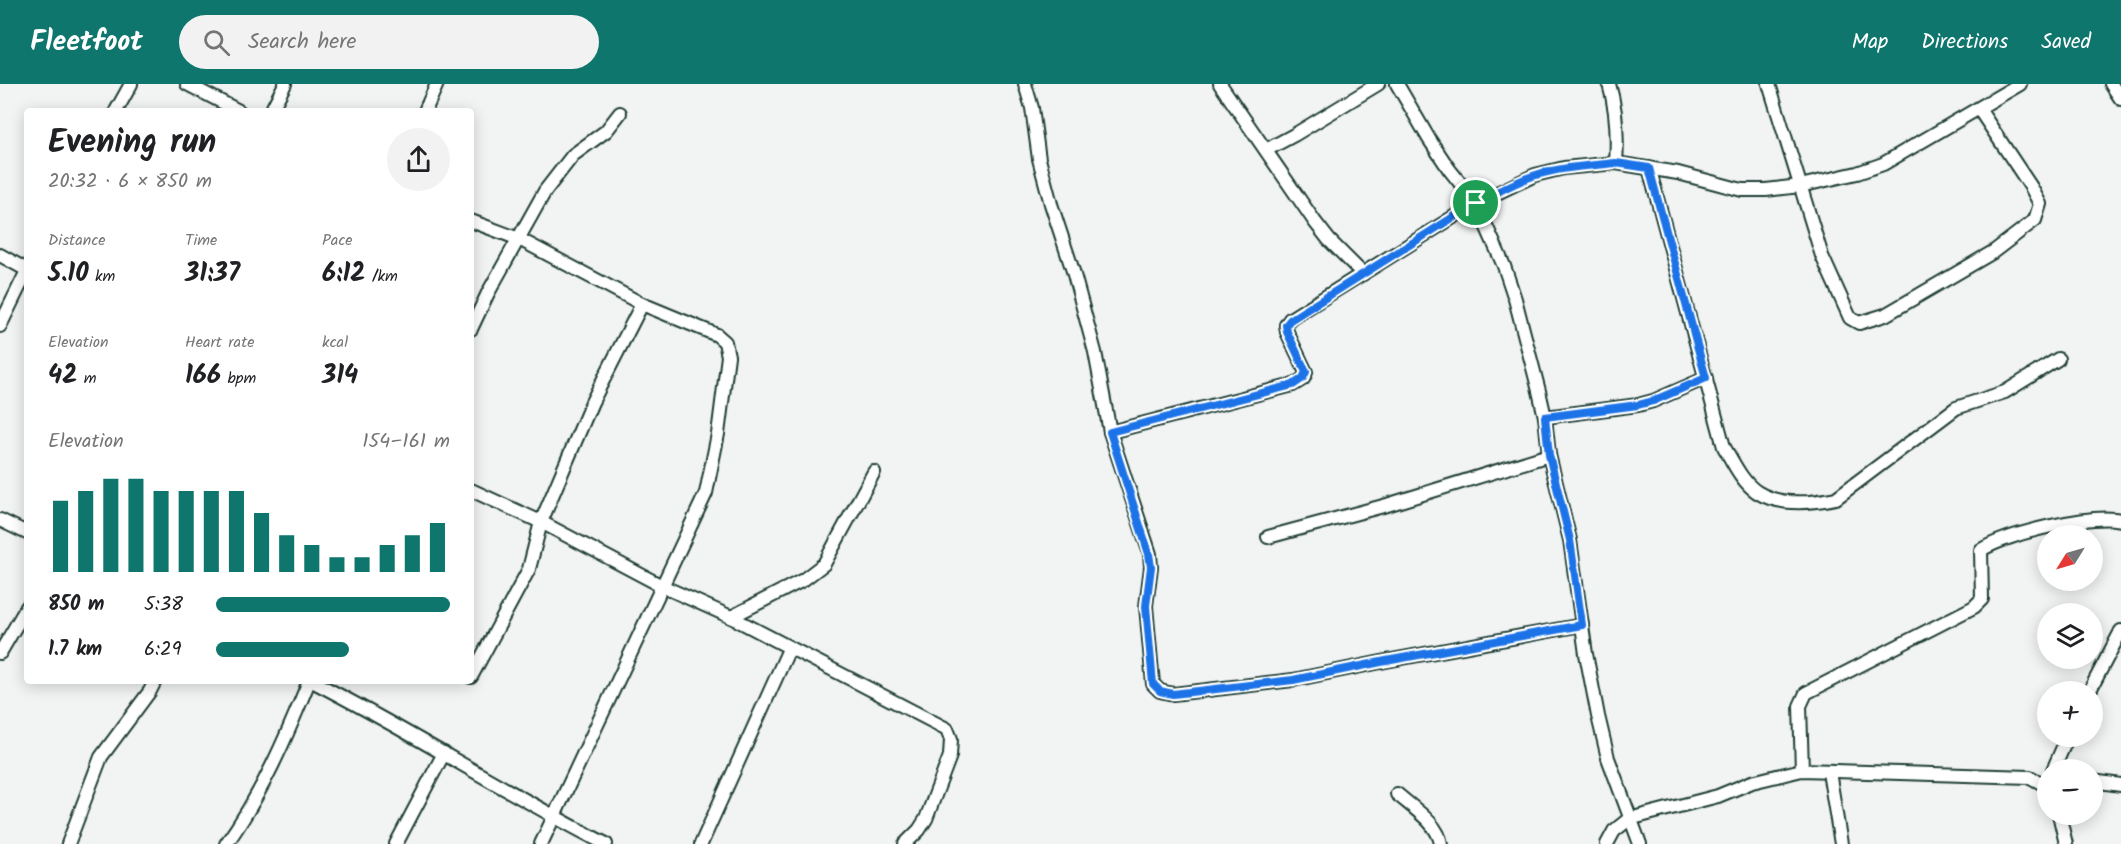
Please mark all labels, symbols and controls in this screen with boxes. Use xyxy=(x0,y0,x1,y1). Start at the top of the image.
search box xyxy=(179,15,599,69)
text: Fleetfoot xyxy=(30,20,143,65)
text: Search here xyxy=(248,25,356,60)
icon: search xyxy=(200,26,233,59)
text: Map xyxy=(1852,26,1888,59)
text: Directions xyxy=(1921,26,2008,59)
text: Saved xyxy=(2041,26,2091,59)
text: Evening run xyxy=(48,117,216,170)
button: share xyxy=(387,128,450,191)
text: 20:32 · 6 × 850 m xyxy=(48,166,212,198)
pin xyxy=(1450,177,1501,228)
icon: arrive xyxy=(1459,186,1492,219)
text: Distance xyxy=(48,228,106,253)
text: Time xyxy=(185,228,217,253)
text: Pace xyxy=(322,228,353,253)
text: 5.10 xyxy=(48,253,89,295)
text: 31:37 xyxy=(185,253,240,295)
text: 6:12 xyxy=(322,253,366,295)
text: km xyxy=(89,264,115,289)
text: /km xyxy=(366,264,398,289)
text: Elevation xyxy=(48,330,109,355)
text: Heart rate xyxy=(185,330,255,355)
text: kcal xyxy=(322,330,348,355)
text: 42 xyxy=(48,355,77,397)
text: 166 xyxy=(185,355,221,397)
text: 314 xyxy=(322,355,358,397)
text: m xyxy=(77,366,96,391)
text: bpm xyxy=(221,366,256,391)
text: Elevation xyxy=(48,426,124,458)
text: 154–161 m xyxy=(362,426,450,458)
north arrow xyxy=(2037,525,2103,591)
map controls xyxy=(2037,525,2103,825)
text: 850 m xyxy=(48,589,104,621)
text: 5:38 xyxy=(144,589,183,621)
button: layers xyxy=(2037,603,2103,669)
text: 1.7 km xyxy=(48,634,102,666)
text: 6:29 xyxy=(144,634,181,666)
button: + xyxy=(2037,681,2103,747)
button: − xyxy=(2037,759,2103,825)

